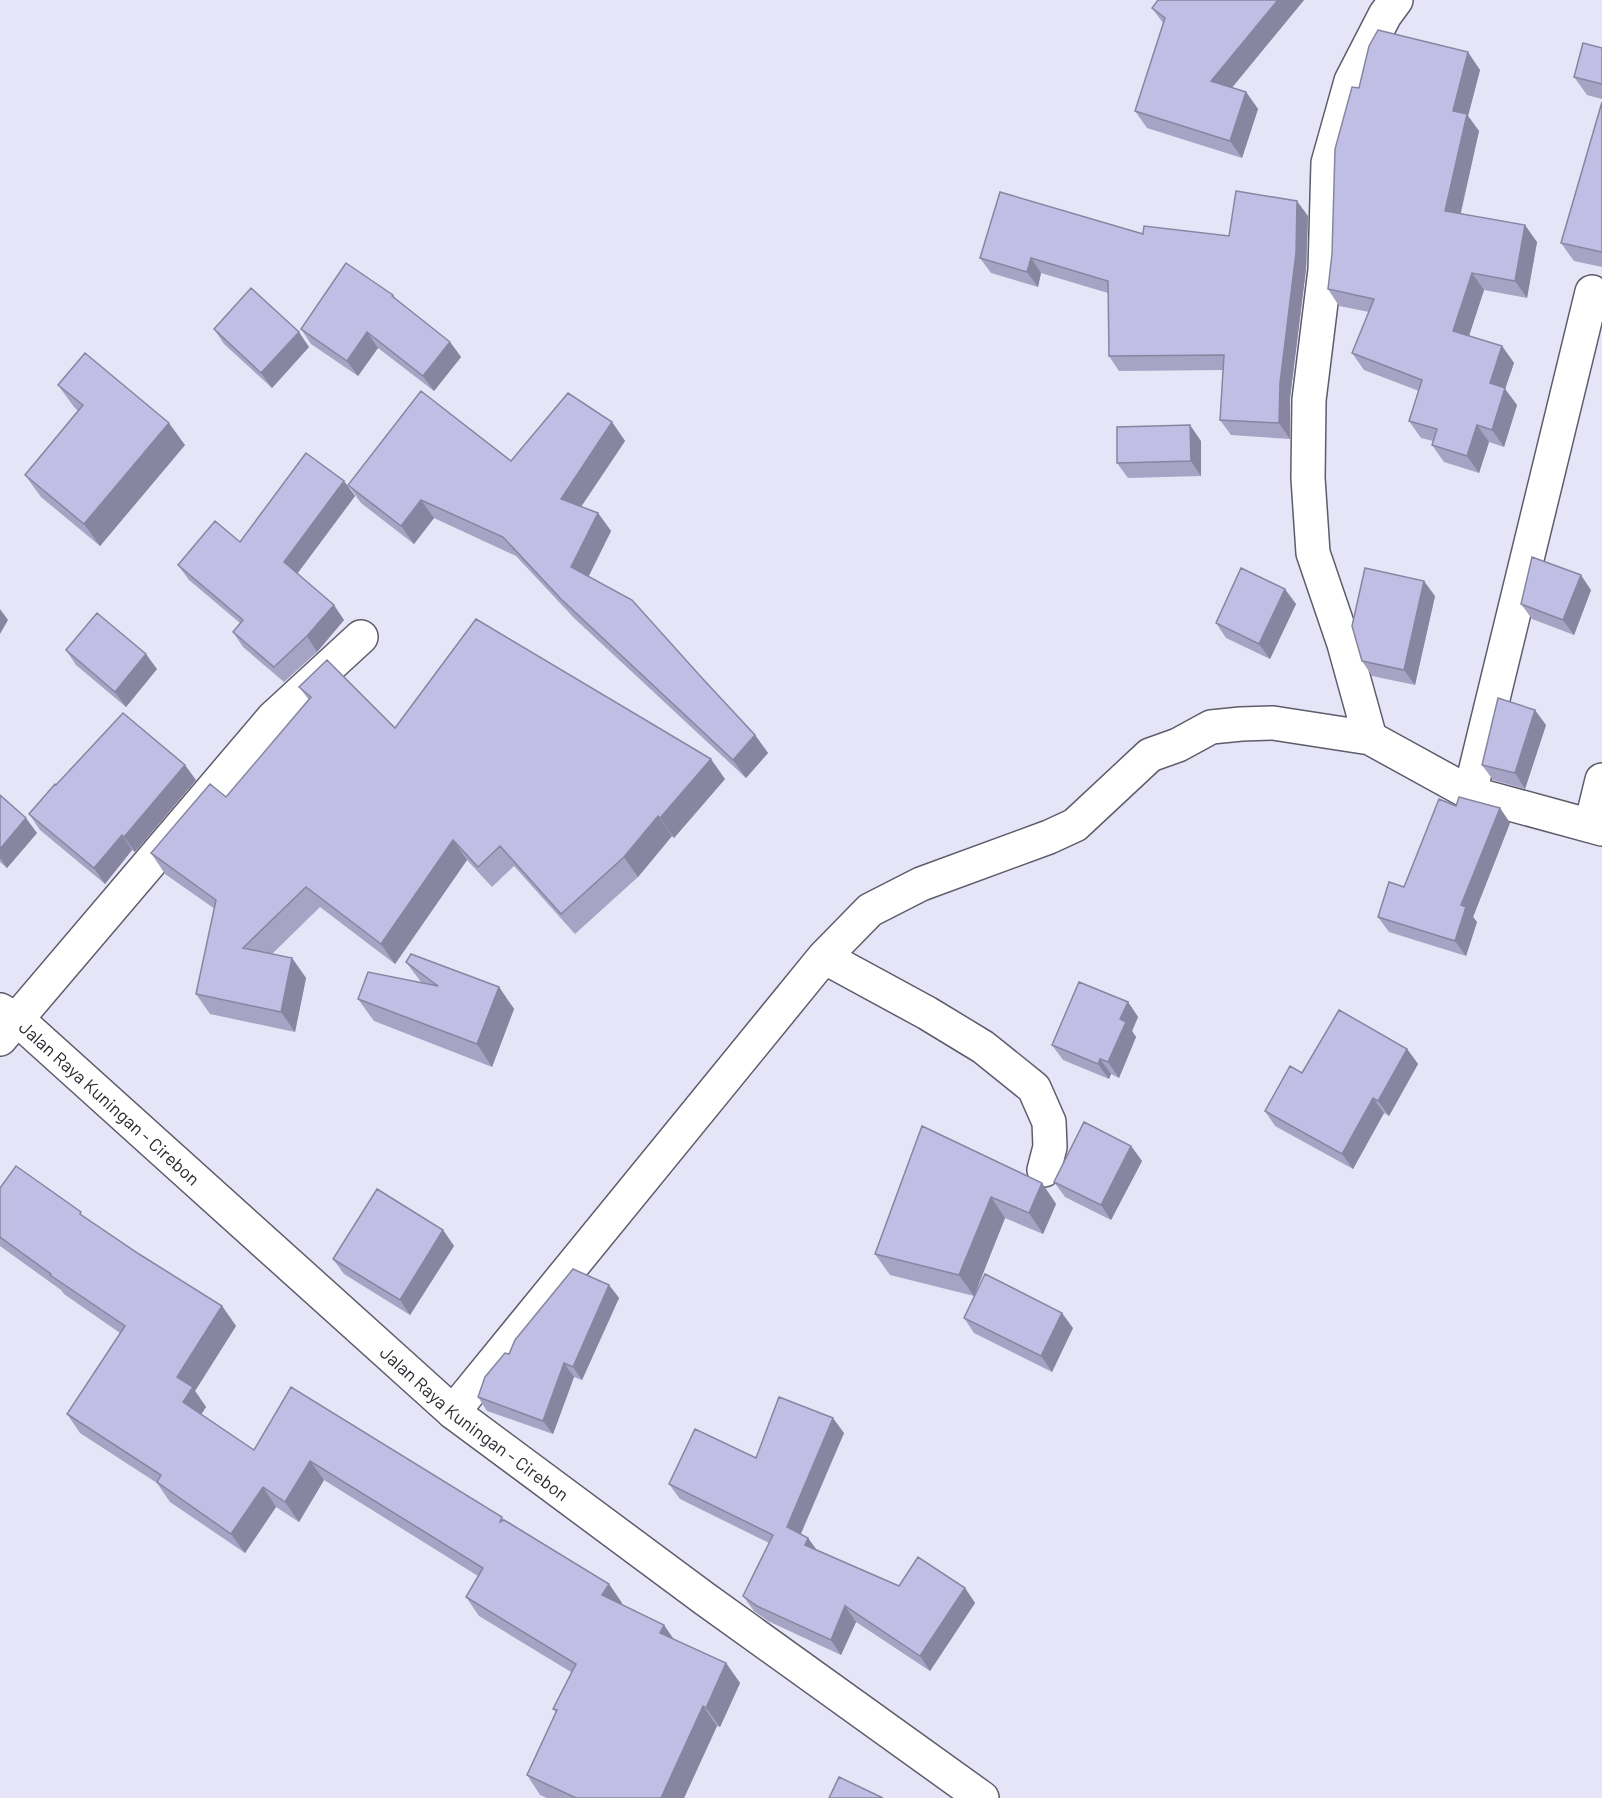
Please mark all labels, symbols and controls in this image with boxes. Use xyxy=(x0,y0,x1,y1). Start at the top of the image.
street label: Jalan Raya Kuningan - Cirebon xyxy=(15,1016,205,1190)
street label: Jalan Raya Kuningan - Cirebon xyxy=(376,1341,573,1505)

